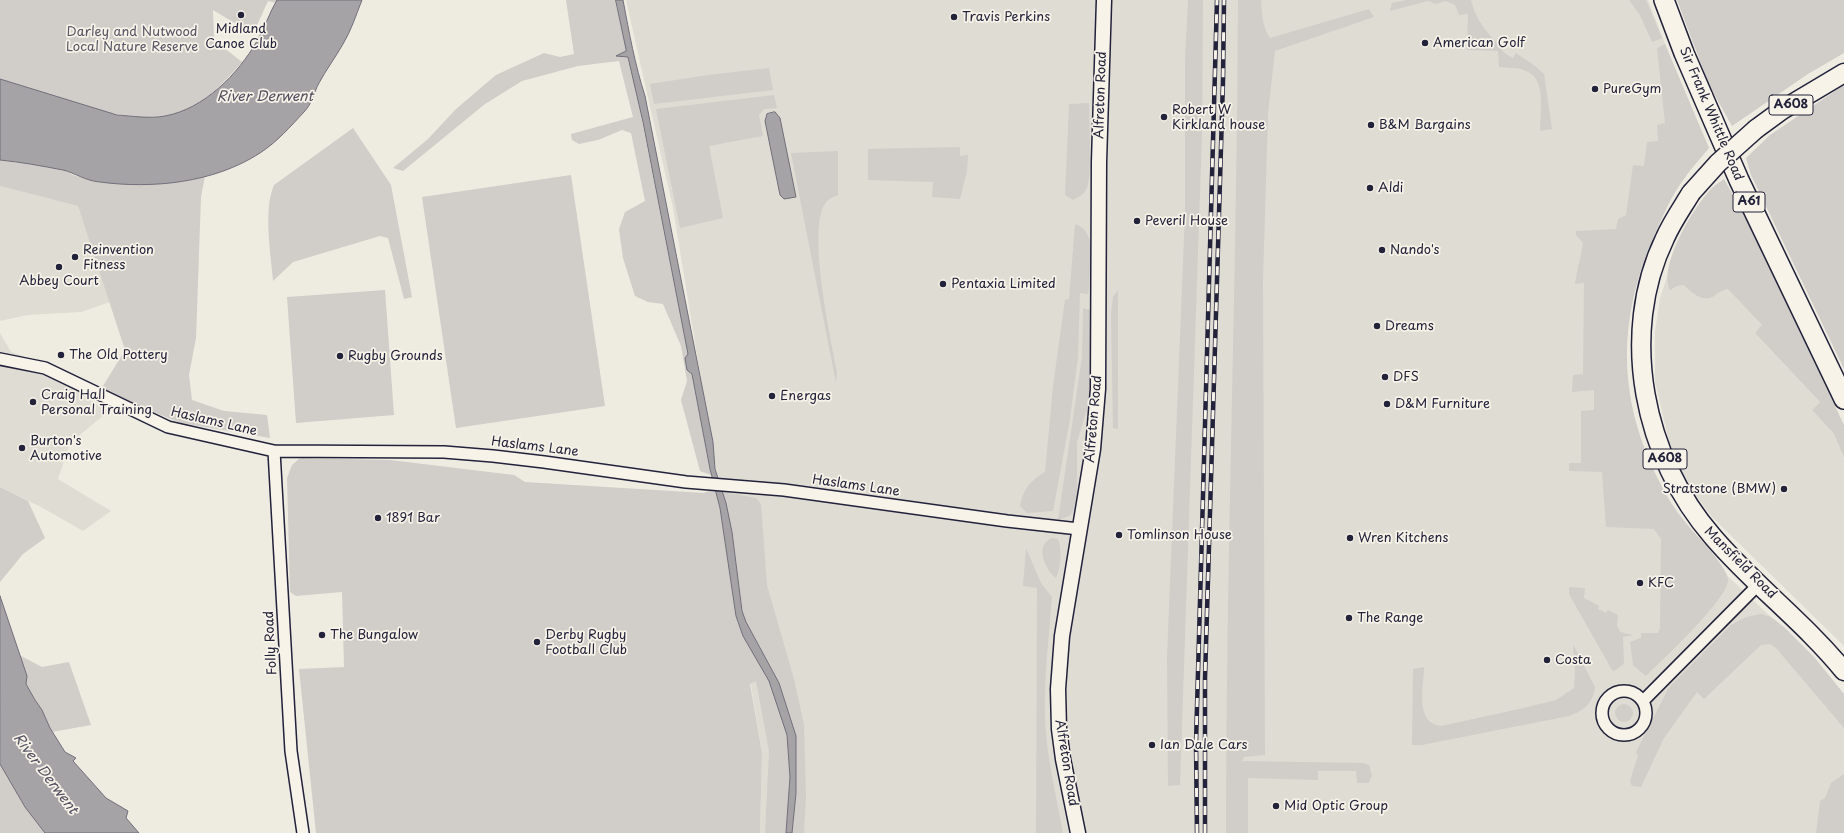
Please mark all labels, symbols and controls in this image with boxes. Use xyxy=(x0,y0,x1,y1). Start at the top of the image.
place label: Travis Perkins xyxy=(962,9,1050,25)
marker: Midland Canoe Club xyxy=(236,10,246,20)
marker: Travis Perkins xyxy=(949,12,959,22)
place label: Midland Canoe Club xyxy=(205,21,277,52)
park label: Darley and Nutwood Local Nature Reserve xyxy=(66,24,198,55)
place label: American Golf xyxy=(1433,35,1525,51)
marker: American Golf xyxy=(1420,38,1430,48)
street label: Sir Frank Whittle Road xyxy=(1676,45,1746,183)
street label: Alfreton Road xyxy=(1092,51,1110,139)
place label: PureGym xyxy=(1603,81,1661,97)
marker: PureGym xyxy=(1590,84,1600,94)
water label: River Derwent xyxy=(217,89,313,105)
road number: A608 xyxy=(1769,95,1813,115)
place label: Robert W Kirkland house xyxy=(1172,102,1265,133)
marker: Robert W Kirkland house xyxy=(1159,112,1169,122)
place label: B&M Bargains xyxy=(1379,117,1471,133)
marker: B&M Bargains xyxy=(1366,120,1376,130)
place label: Aldi xyxy=(1378,180,1403,196)
marker: Aldi xyxy=(1365,183,1375,193)
road number: A61 xyxy=(1733,192,1765,212)
place label: Peveril House xyxy=(1145,213,1228,229)
marker: Peveril House xyxy=(1132,216,1142,226)
place label: Reinvention Fitness xyxy=(83,242,154,273)
place label: Nando's xyxy=(1390,242,1439,258)
marker: Nando's xyxy=(1377,245,1387,255)
marker: Reinvention Fitness xyxy=(70,252,80,262)
marker: Abbey Court xyxy=(54,262,64,272)
place label: Abbey Court xyxy=(19,273,99,289)
place label: Pentaxia Limited xyxy=(951,276,1056,292)
marker: Pentaxia Limited xyxy=(938,279,948,289)
place label: Dreams xyxy=(1385,318,1434,334)
marker: Dreams xyxy=(1372,321,1382,331)
place label: The Old Pottery xyxy=(69,347,168,363)
place label: Rugby Grounds xyxy=(348,348,443,364)
marker: The Old Pottery xyxy=(56,350,66,360)
marker: Rugby Grounds xyxy=(335,351,345,361)
place label: DFS xyxy=(1393,369,1419,385)
marker: DFS xyxy=(1380,372,1390,382)
street label: Alfreton Road xyxy=(1082,375,1106,463)
place label: Craig Hall Personal Training xyxy=(41,387,152,418)
place label: Energas xyxy=(780,388,831,404)
marker: Energas xyxy=(767,391,777,401)
place label: D&M Furniture xyxy=(1395,396,1490,412)
marker: Craig Hall Personal Training xyxy=(28,397,38,407)
marker: D&M Furniture xyxy=(1382,399,1392,409)
street label: Haslams Lane xyxy=(169,404,259,440)
place label: Burton's Automotive xyxy=(30,433,102,464)
street label: Haslams Lane xyxy=(490,434,580,460)
marker: Burton's Automotive xyxy=(17,443,27,453)
road number: A608 xyxy=(1643,449,1687,469)
street label: Haslams Lane xyxy=(811,472,901,500)
place label: Stratstone (BMW) xyxy=(1662,481,1776,497)
marker: Stratstone (BMW) xyxy=(1779,484,1789,494)
place label: 1891 Bar xyxy=(386,510,440,526)
marker: 1891 Bar xyxy=(373,513,383,523)
street label: Mansfield Road xyxy=(1701,524,1779,602)
place label: Tomlinson House xyxy=(1127,527,1232,543)
marker: Tomlinson House xyxy=(1114,530,1124,540)
place label: Wren Kitchens xyxy=(1358,530,1448,546)
marker: Wren Kitchens xyxy=(1345,533,1355,543)
place label: KFC xyxy=(1648,575,1674,591)
marker: KFC xyxy=(1635,578,1645,588)
street label: Folly Road xyxy=(262,610,280,676)
place label: The Range xyxy=(1357,610,1423,626)
marker: The Range xyxy=(1344,613,1354,623)
place label: The Bungalow xyxy=(330,627,418,643)
place label: Derby Rugby Football Club xyxy=(545,627,627,658)
marker: The Bungalow xyxy=(317,630,327,640)
marker: Derby Rugby Football Club xyxy=(532,637,542,647)
place label: Costa xyxy=(1555,652,1591,668)
marker: Costa xyxy=(1542,655,1552,665)
street label: Alfreton Road xyxy=(1051,719,1081,807)
water label: River Derwent xyxy=(9,730,81,818)
place label: Ian Dale Cars xyxy=(1160,737,1247,753)
marker: Ian Dale Cars xyxy=(1147,740,1157,750)
place label: Mid Optic Group xyxy=(1284,798,1388,814)
marker: Mid Optic Group xyxy=(1271,801,1281,811)

